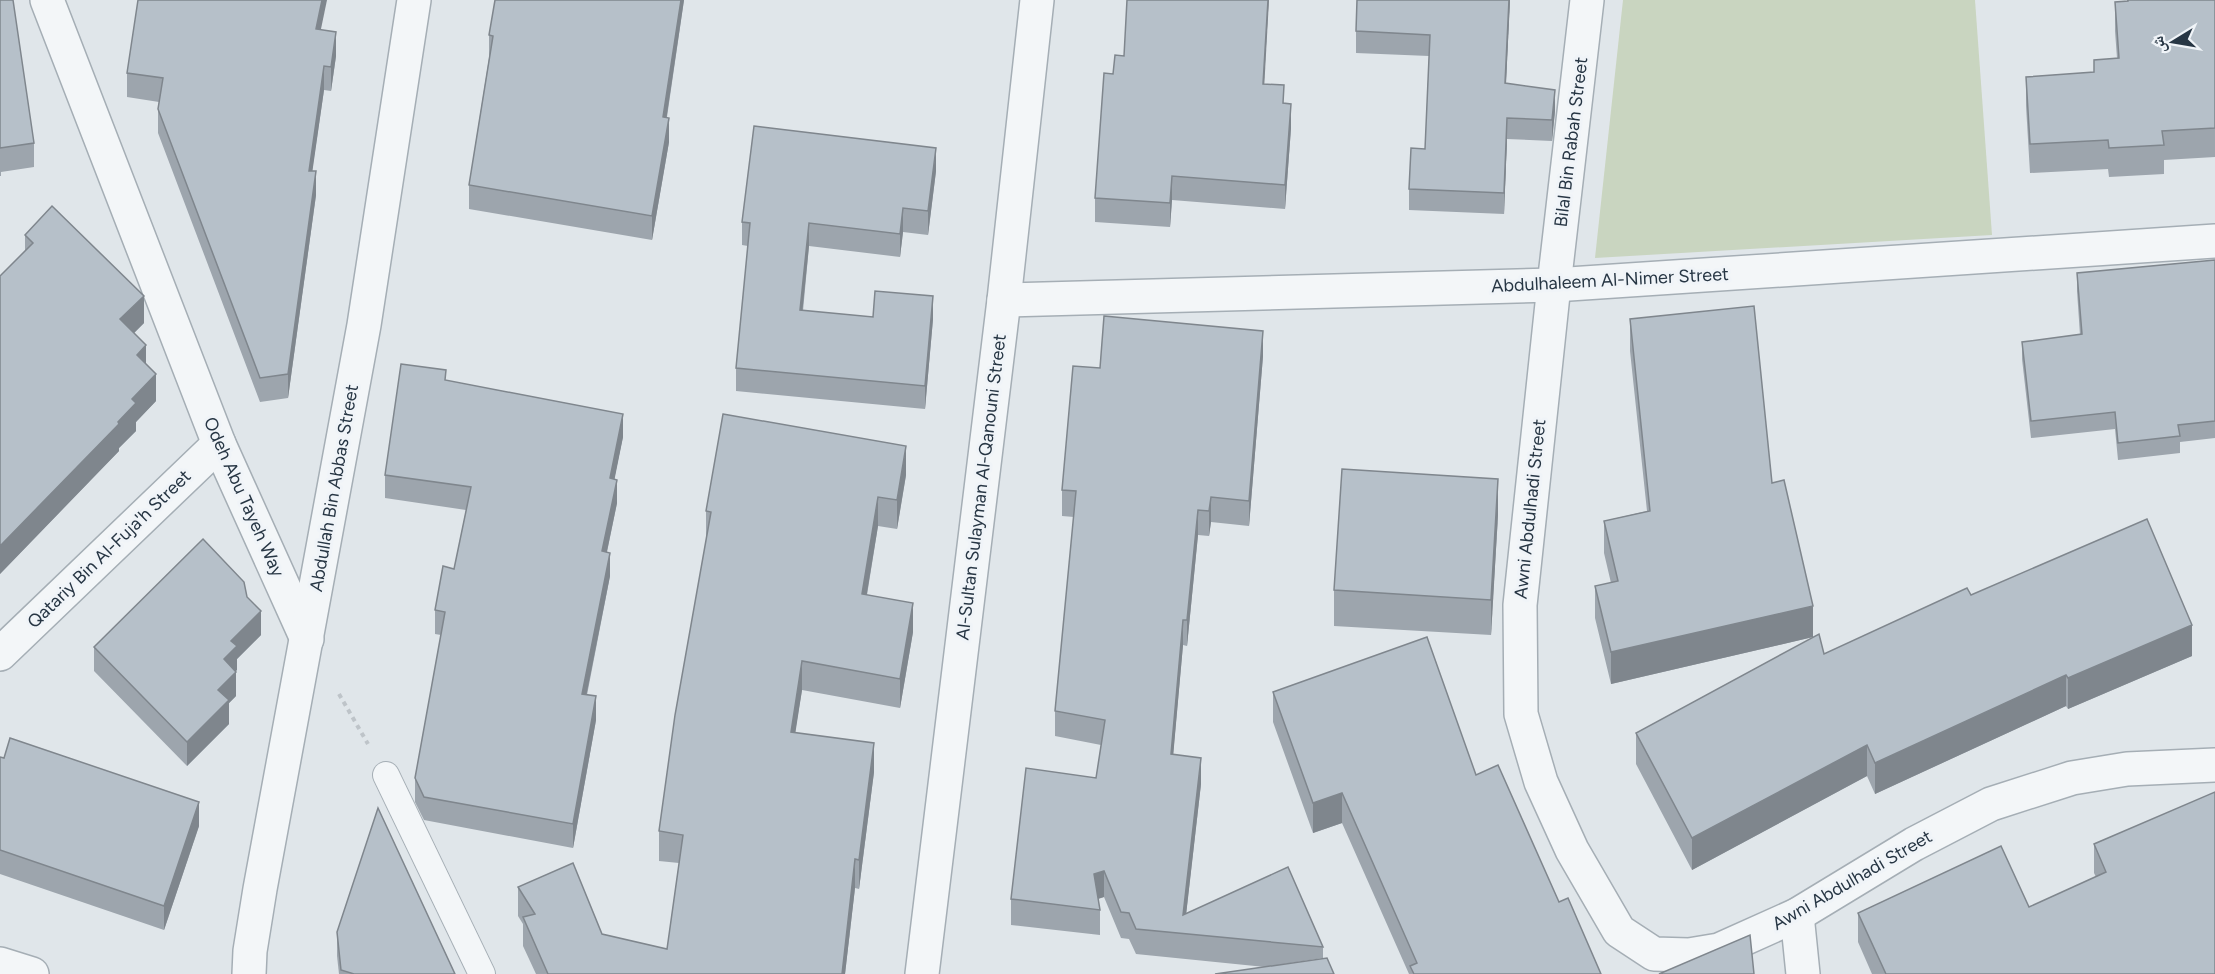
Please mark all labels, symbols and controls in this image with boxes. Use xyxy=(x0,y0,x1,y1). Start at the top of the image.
north arrow xyxy=(2143,12,2203,72)
text: ش xyxy=(2148,35,2170,55)
street label: Bilal Bin Rabah Street xyxy=(1550,55,1592,228)
street label: Abdulhaleem Al-Nimer Street xyxy=(1491,263,1729,297)
street label: Al-Sultan Sulayman Al-Qanouni Street xyxy=(951,333,1011,641)
street label: Abdullah Bin Abbas Street xyxy=(305,382,363,593)
street label: Odeh Abu Tayeh Way xyxy=(199,414,289,581)
street label: Awni Abdulhadi Street xyxy=(1510,418,1550,600)
street label: Qatariy Bin Al-Fuja'h Street xyxy=(23,465,195,633)
street label: Awni Abdulhadi Street xyxy=(1768,825,1936,935)

